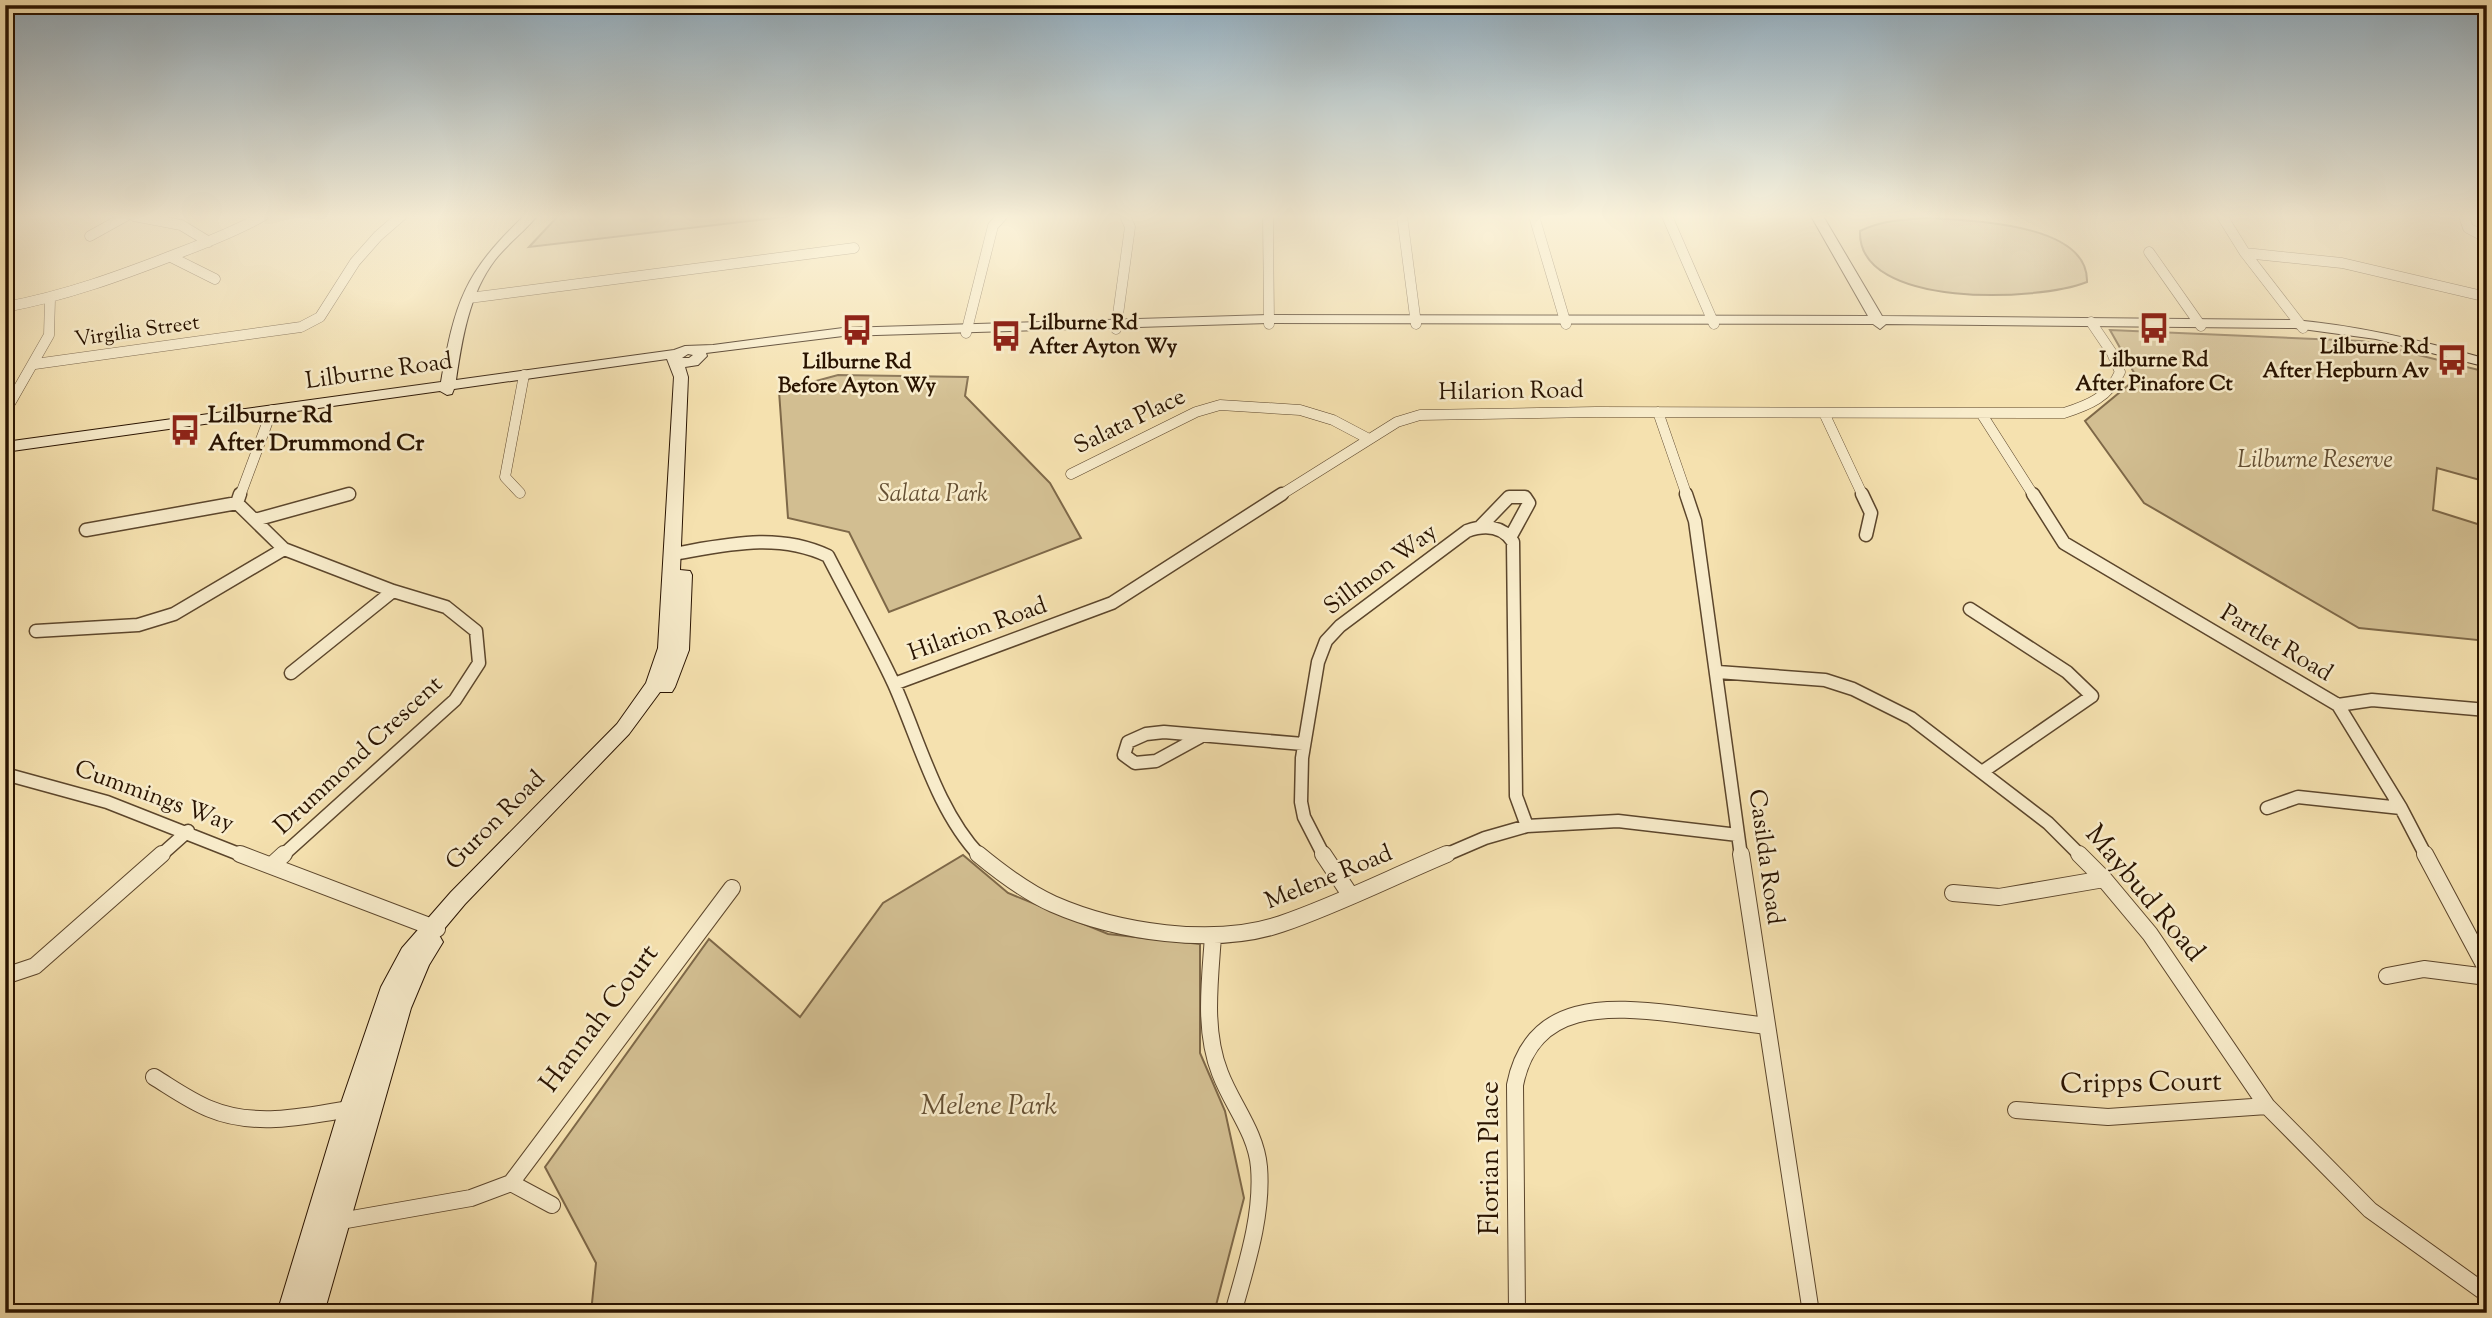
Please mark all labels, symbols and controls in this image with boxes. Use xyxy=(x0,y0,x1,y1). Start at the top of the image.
street label: Virgilia Street xyxy=(73,308,201,356)
place label: Lilburne Rd After Ayton Wy xyxy=(1029,309,1178,363)
bus stop icon: Lilburne Rd After Pinafore Ct xyxy=(2137,311,2171,345)
bus stop icon: Lilburne Rd Before Ayton Wy xyxy=(840,313,874,347)
bus stop icon: Lilburne Rd After Ayton Wy xyxy=(989,319,1023,353)
place label: Lilburne Rd After Hepburn Av xyxy=(2263,333,2429,387)
bus stop icon: Lilburne Rd After Hepburn Av xyxy=(2435,343,2469,377)
street label: Lilburne Road xyxy=(303,345,455,399)
place label: Lilburne Rd After Pinafore Ct xyxy=(2075,346,2234,400)
place label: Lilburne Rd Before Ayton Wy xyxy=(778,348,937,402)
street label: Hilarion Road xyxy=(1438,374,1584,410)
street label: Salata Place xyxy=(1069,380,1191,464)
place label: Lilburne Rd After Drummond Cr xyxy=(208,399,425,461)
bus stop icon: Lilburne Rd After Drummond Cr xyxy=(168,413,202,447)
park label: Lilburne Reserve xyxy=(2237,444,2393,478)
park label: Salata Park xyxy=(878,478,988,512)
street label: Sillmon Way xyxy=(1317,516,1445,624)
street label: Hilarion Road xyxy=(904,589,1052,671)
street label: Partlet Road xyxy=(2213,597,2339,691)
street label: Drummond Crescent xyxy=(267,669,451,843)
street label: Cummings Way xyxy=(69,752,239,842)
street label: Guron Road xyxy=(438,763,554,879)
street label: Casilda Road xyxy=(1739,787,1791,927)
street label: Maybud Road xyxy=(2075,817,2213,971)
street label: Melene Road xyxy=(1260,837,1398,919)
street label: Hannah Court xyxy=(531,936,669,1102)
street label: Cripps Court xyxy=(2060,1063,2223,1105)
street label: Florian Place xyxy=(1471,1081,1511,1235)
park label: Melene Park xyxy=(921,1087,1058,1127)

